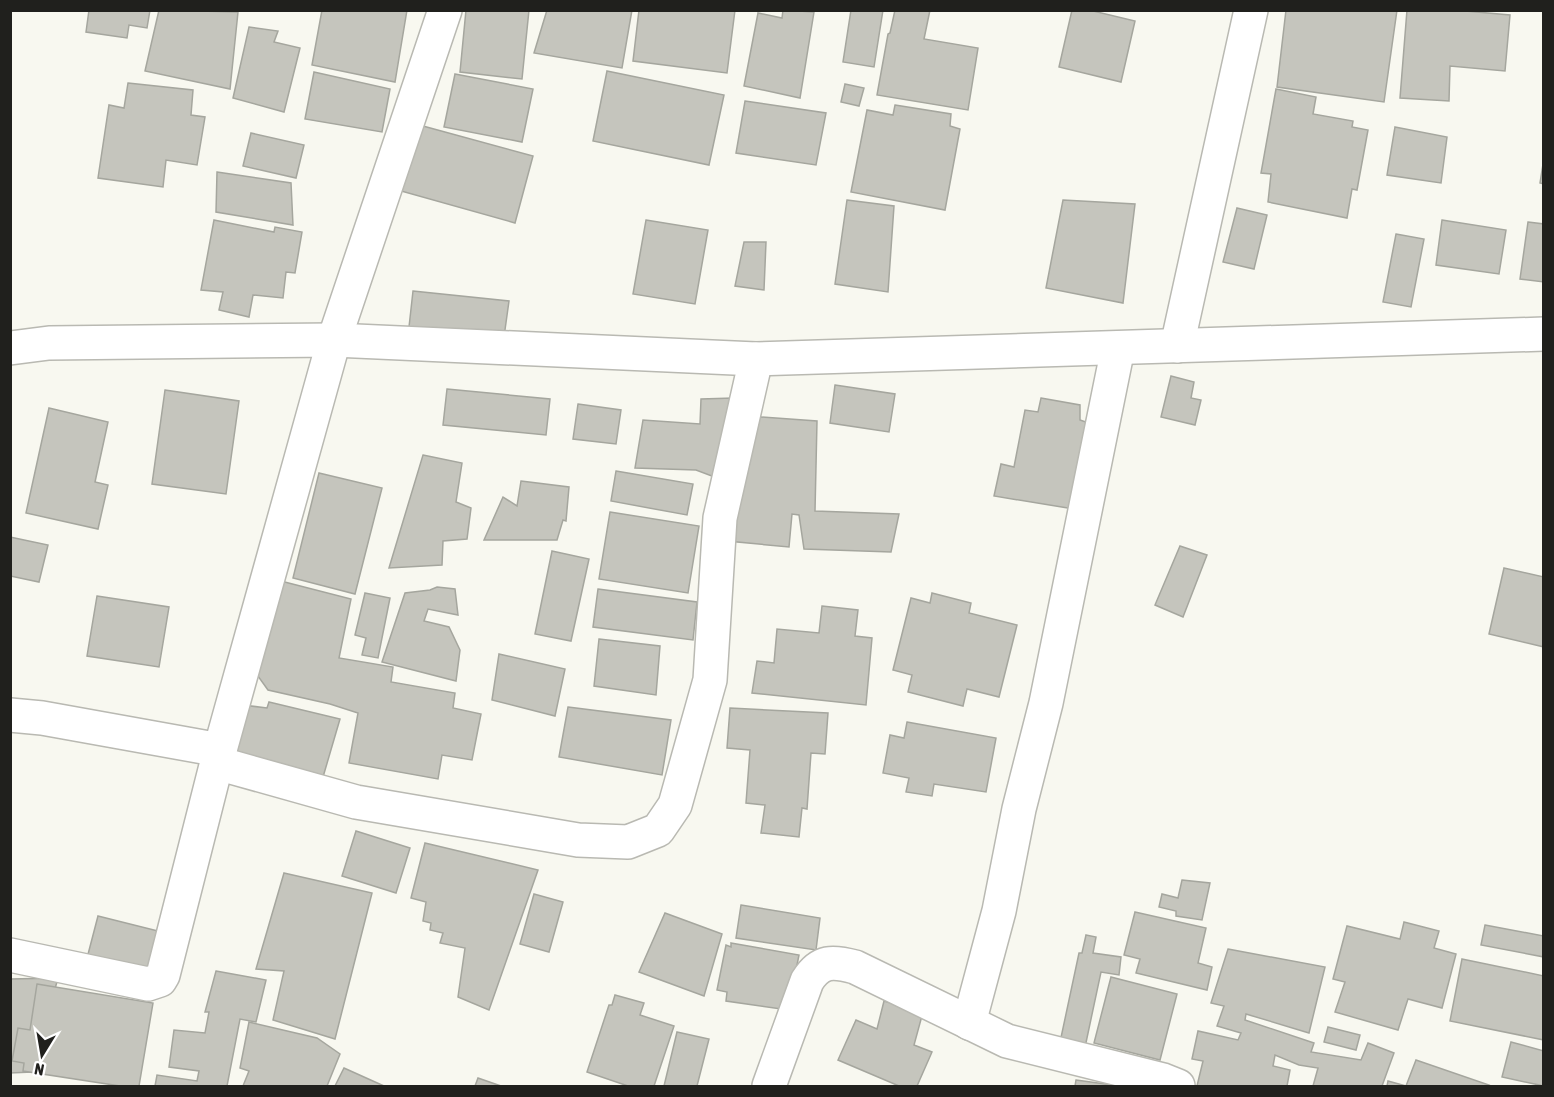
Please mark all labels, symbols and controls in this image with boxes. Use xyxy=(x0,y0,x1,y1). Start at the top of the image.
north arrow xyxy=(12,1025,72,1085)
text: N xyxy=(33,1060,45,1079)

